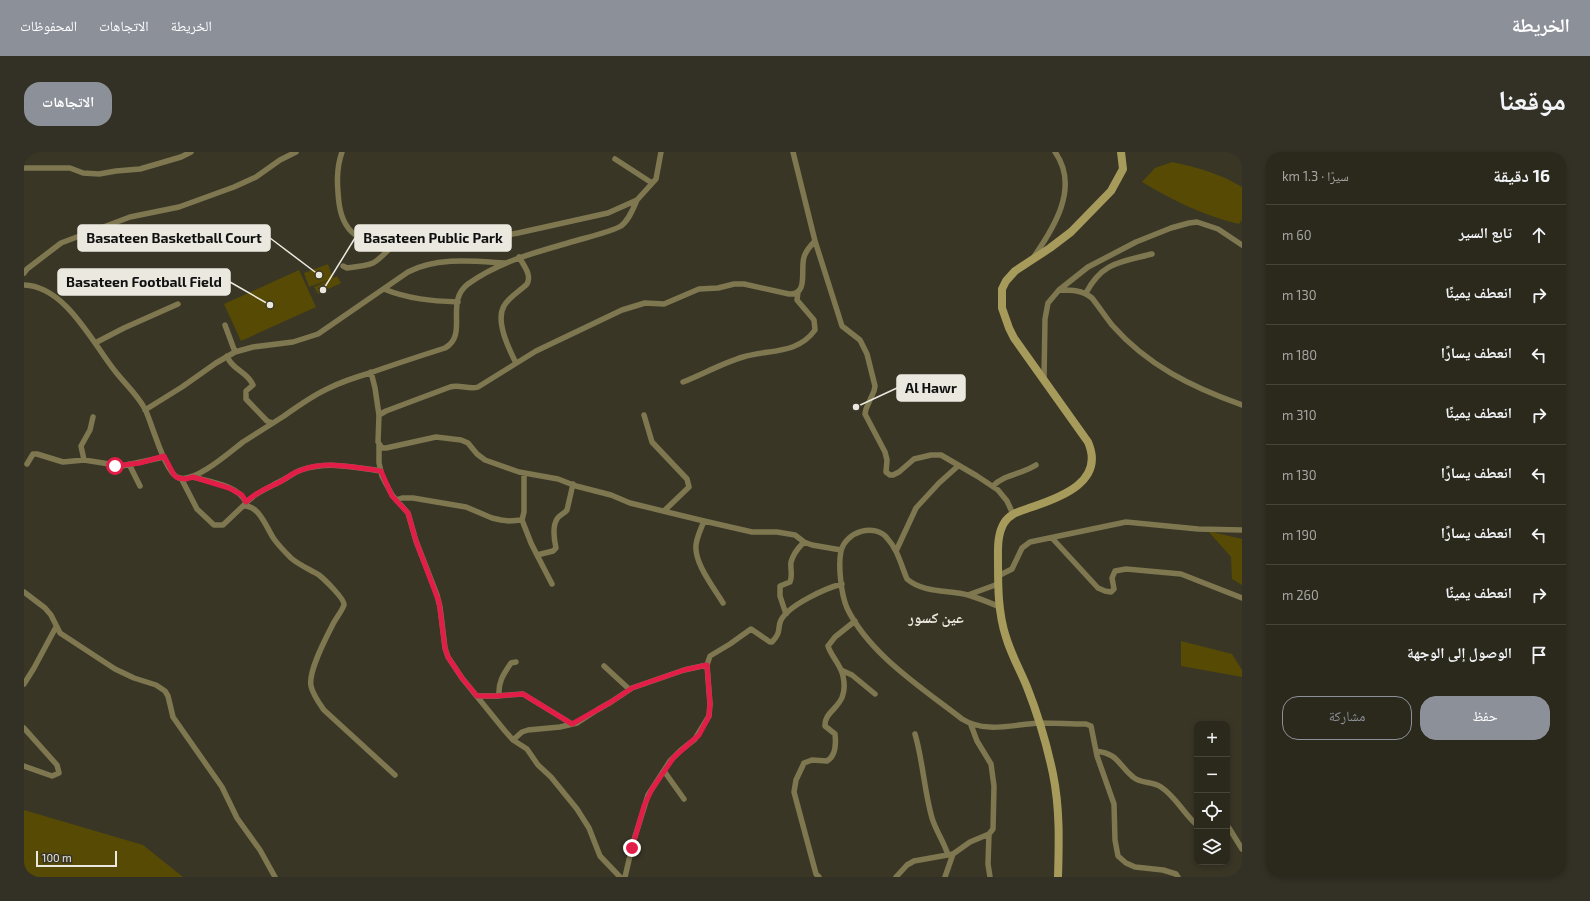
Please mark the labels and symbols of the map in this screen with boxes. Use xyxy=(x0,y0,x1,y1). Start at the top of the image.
callout: Basateen Basketball Court xyxy=(78,225,270,251)
callout: Basateen Public Park xyxy=(355,225,511,251)
text: Basateen Basketball Court xyxy=(86,229,262,246)
text: Basateen Public Park xyxy=(363,229,503,246)
callout: Basateen Football Field xyxy=(58,269,230,295)
text: Basateen Football Field xyxy=(66,273,222,290)
callout: Al Hawr xyxy=(897,375,965,401)
text: Al Hawr xyxy=(905,379,957,396)
route start xyxy=(106,457,124,475)
district label: عين كسور xyxy=(907,608,964,627)
route end xyxy=(623,839,641,857)
scale bar xyxy=(36,849,117,868)

